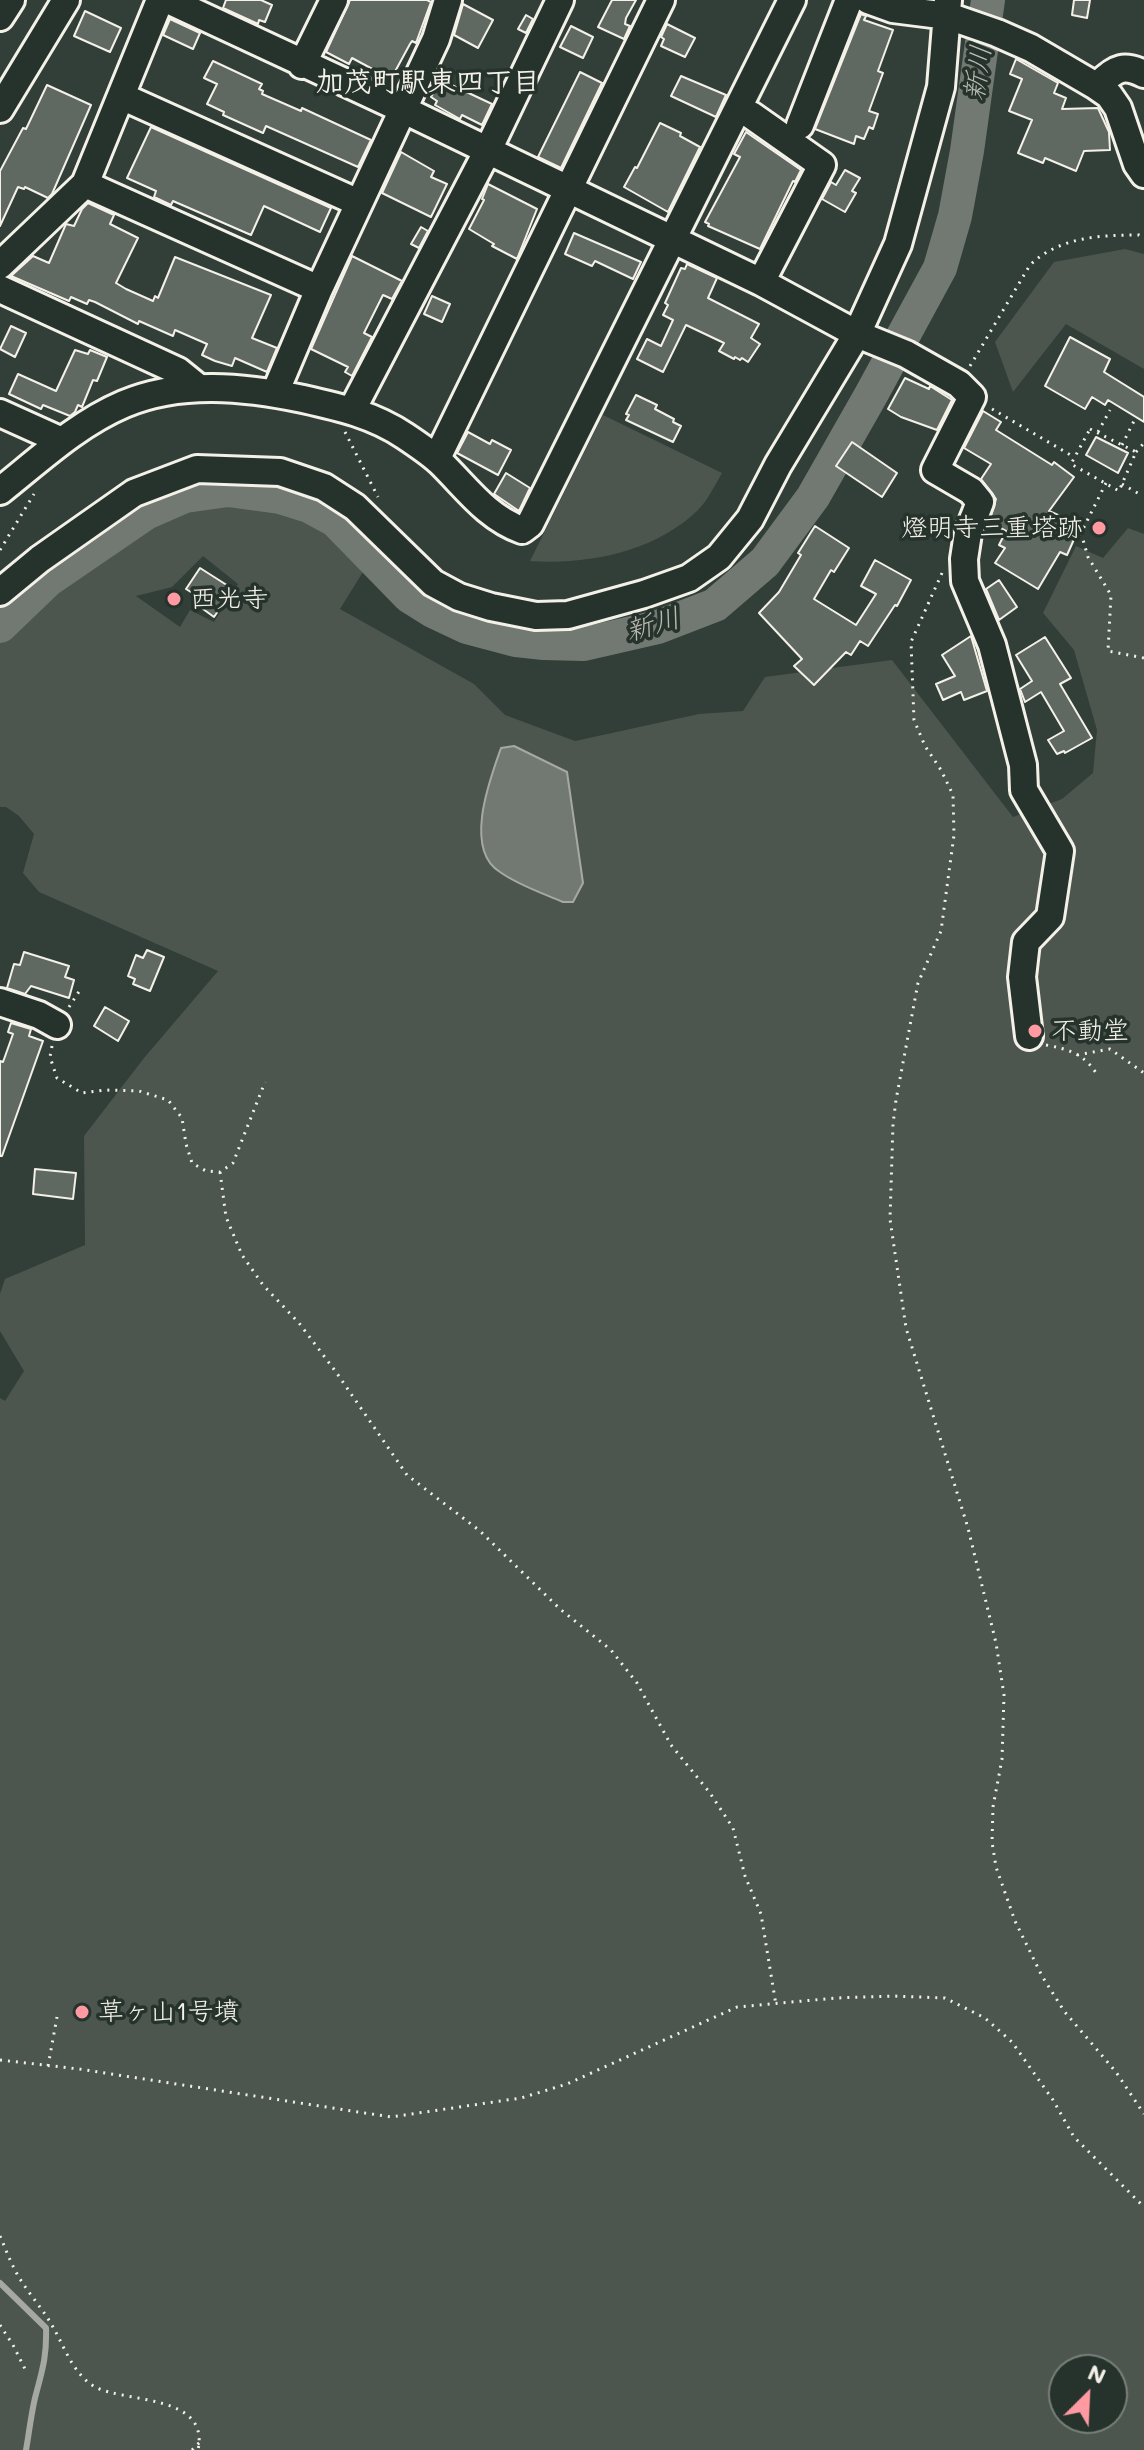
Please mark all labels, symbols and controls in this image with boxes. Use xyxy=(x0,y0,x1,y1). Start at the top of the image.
water label: 新川 xyxy=(957,43,999,103)
district label: 加茂町駅東四丁目 xyxy=(316,65,540,99)
place label: 燈明寺三重塔跡 xyxy=(901,512,1083,544)
marker: 燈明寺三重塔跡 xyxy=(1090,519,1108,537)
place label: 西光寺 xyxy=(190,583,268,615)
marker: 西光寺 xyxy=(165,590,183,608)
water label: 新川 xyxy=(621,601,685,649)
place label: 不動堂 xyxy=(1051,1015,1129,1047)
marker: 不動堂 xyxy=(1026,1022,1044,1040)
place label: 草ヶ山1号墳 xyxy=(98,1996,240,2028)
marker: 草ヶ山1号墳 xyxy=(73,2003,91,2021)
north arrow xyxy=(1048,2354,1128,2434)
text: N xyxy=(1084,2357,1111,2390)

